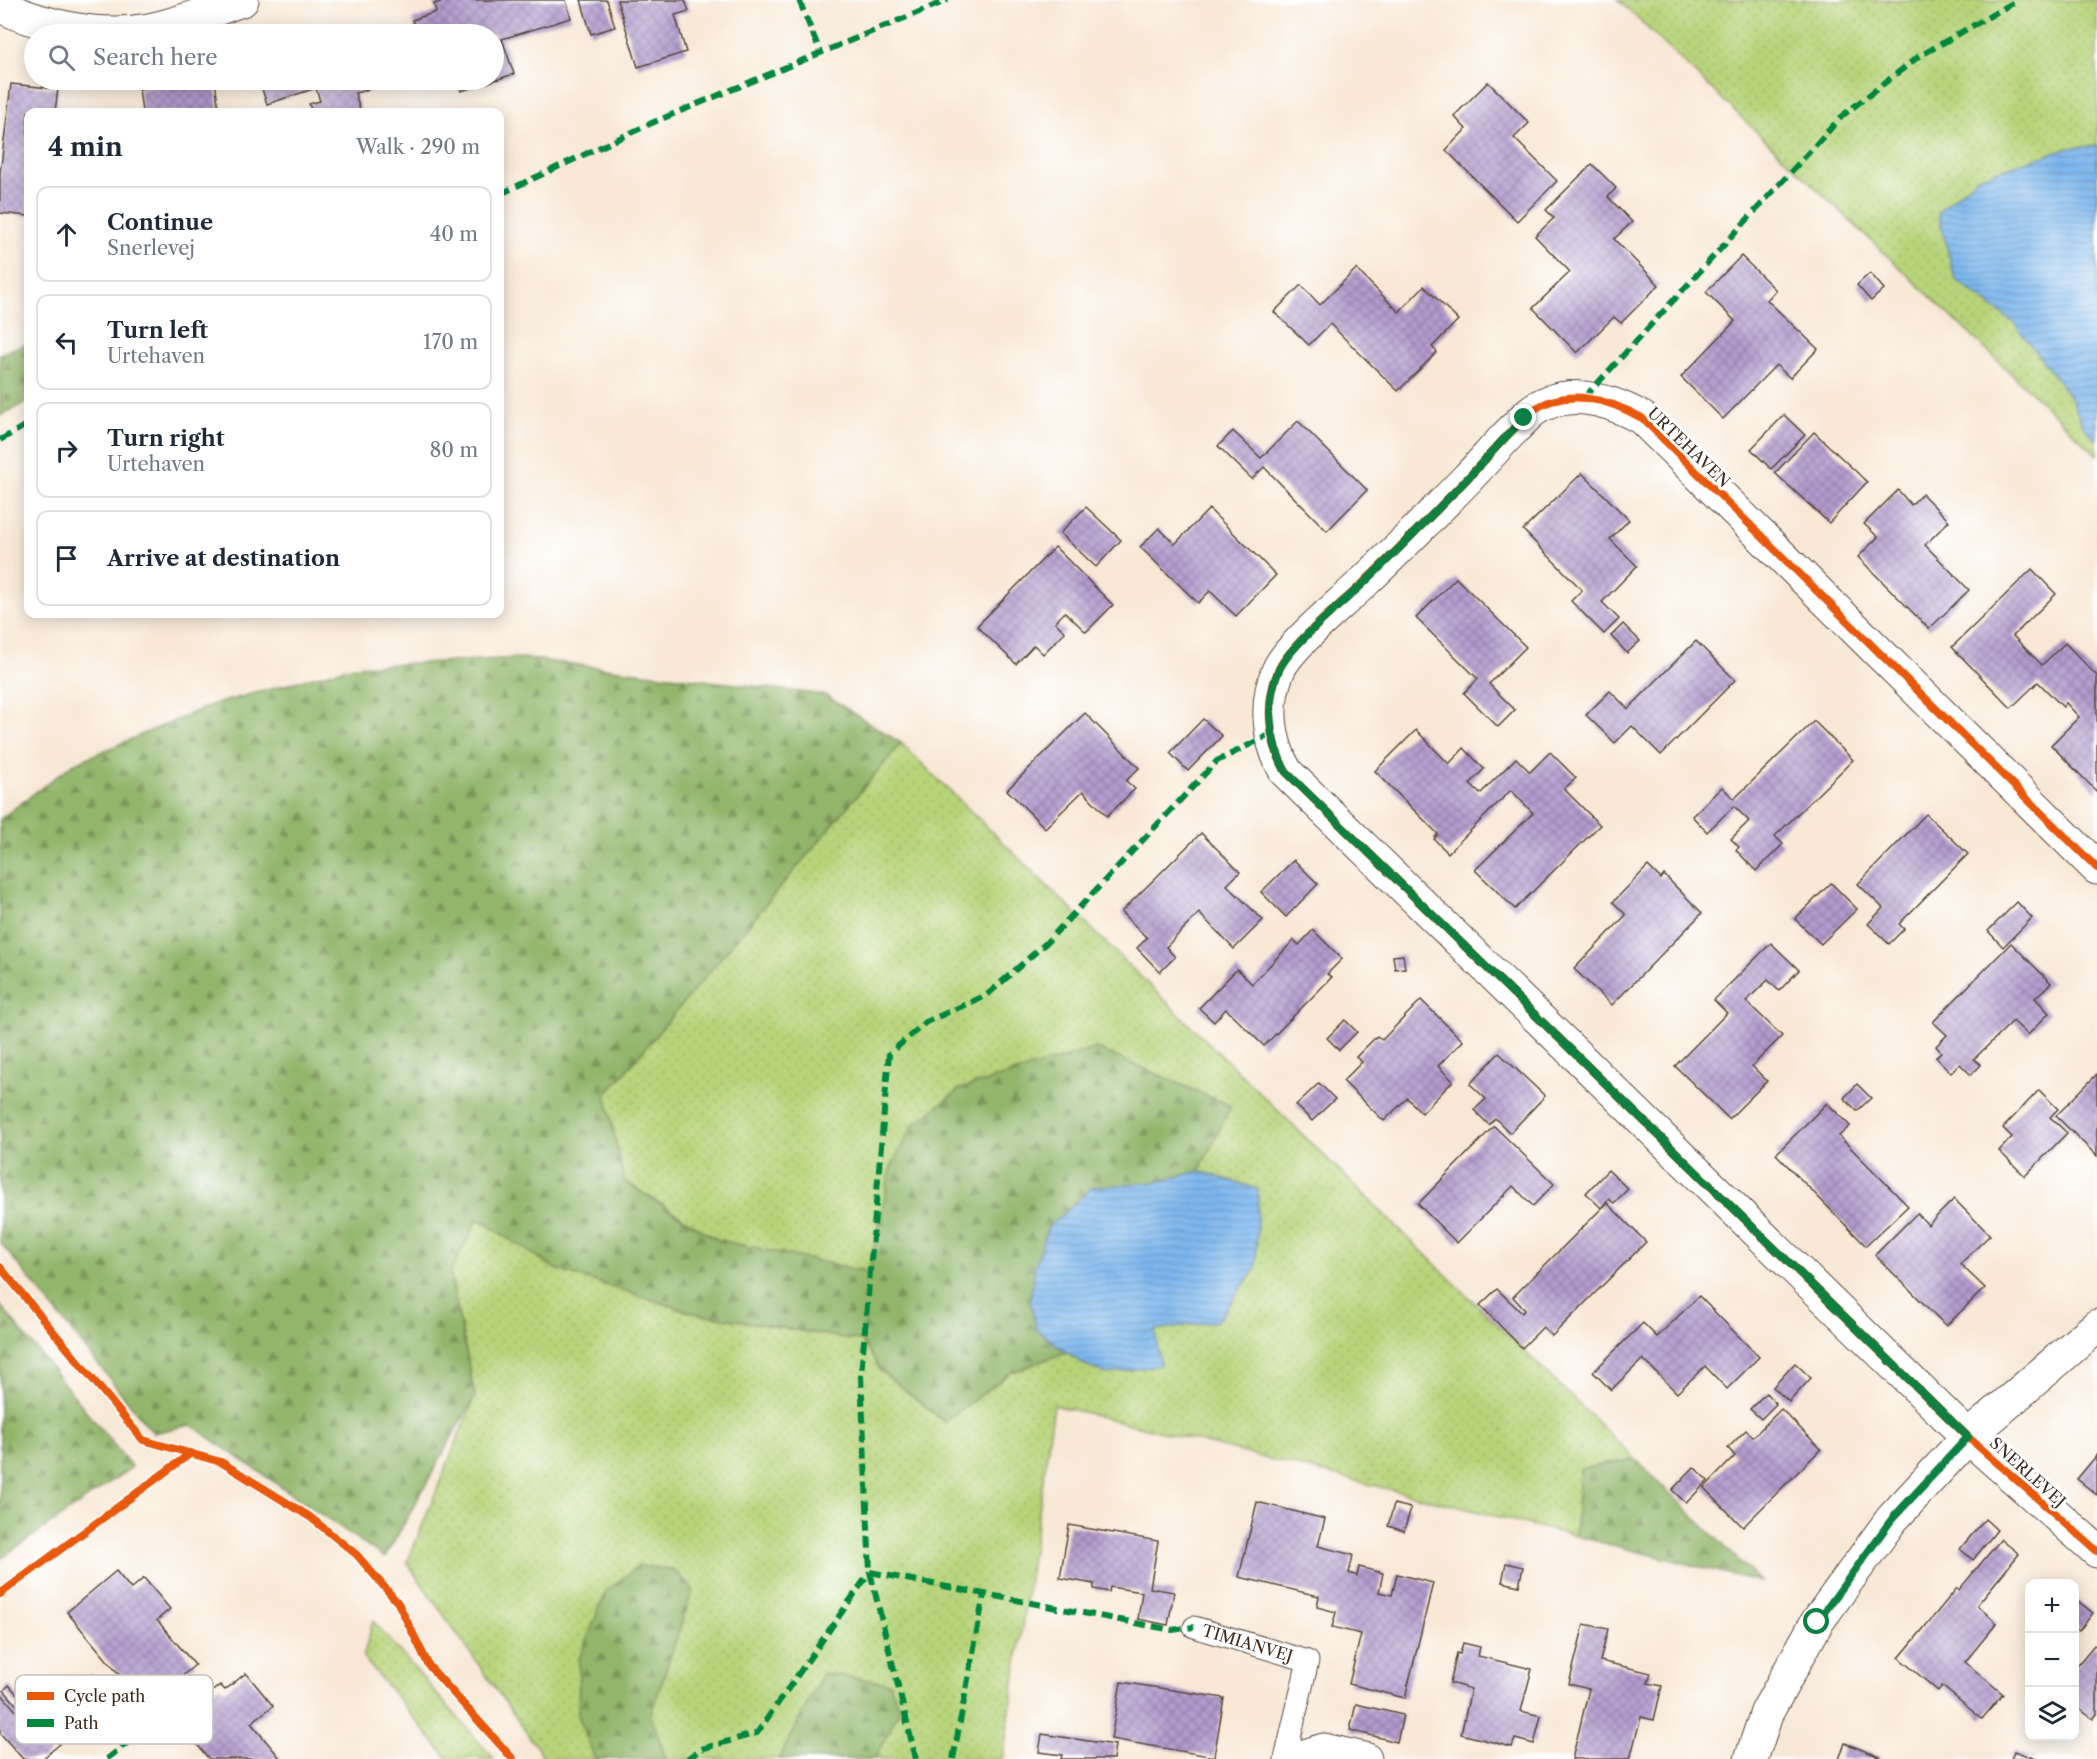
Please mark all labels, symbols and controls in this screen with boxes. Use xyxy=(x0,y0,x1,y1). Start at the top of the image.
search box xyxy=(24,24,504,90)
icon: search xyxy=(45,41,78,74)
text: Search here xyxy=(93,44,218,71)
text: 4 min xyxy=(48,131,123,163)
text: Walk · 290 m xyxy=(356,135,480,159)
text: Continue xyxy=(107,209,213,236)
icon: ahead xyxy=(50,218,83,251)
text: 40 m xyxy=(430,222,478,246)
text: Snerlevej xyxy=(107,236,195,260)
text: Turn left xyxy=(107,317,208,344)
icon: left xyxy=(50,326,83,359)
text: 170 m xyxy=(423,330,478,354)
text: Urtehaven xyxy=(107,344,205,368)
street label: URTEHAVEN xyxy=(1644,403,1734,491)
route end xyxy=(1510,404,1536,430)
text: Turn right xyxy=(107,425,225,452)
icon: right xyxy=(50,434,83,467)
text: 80 m xyxy=(430,438,478,462)
text: Urtehaven xyxy=(107,452,205,476)
icon: arrive xyxy=(50,542,83,575)
text: Arrive at destination xyxy=(107,545,340,572)
street label: SNERLEVEJ xyxy=(1986,1433,2070,1511)
map controls xyxy=(2025,1579,2079,1741)
button: + xyxy=(2025,1579,2079,1633)
route start xyxy=(1803,1608,1829,1634)
street label: TIMIANVEJ xyxy=(1200,1620,1296,1666)
button: − xyxy=(2025,1633,2079,1687)
legend xyxy=(15,1675,213,1744)
text: Cycle path xyxy=(64,1686,145,1706)
button: layers xyxy=(2025,1687,2079,1741)
text: Path xyxy=(64,1713,98,1733)

